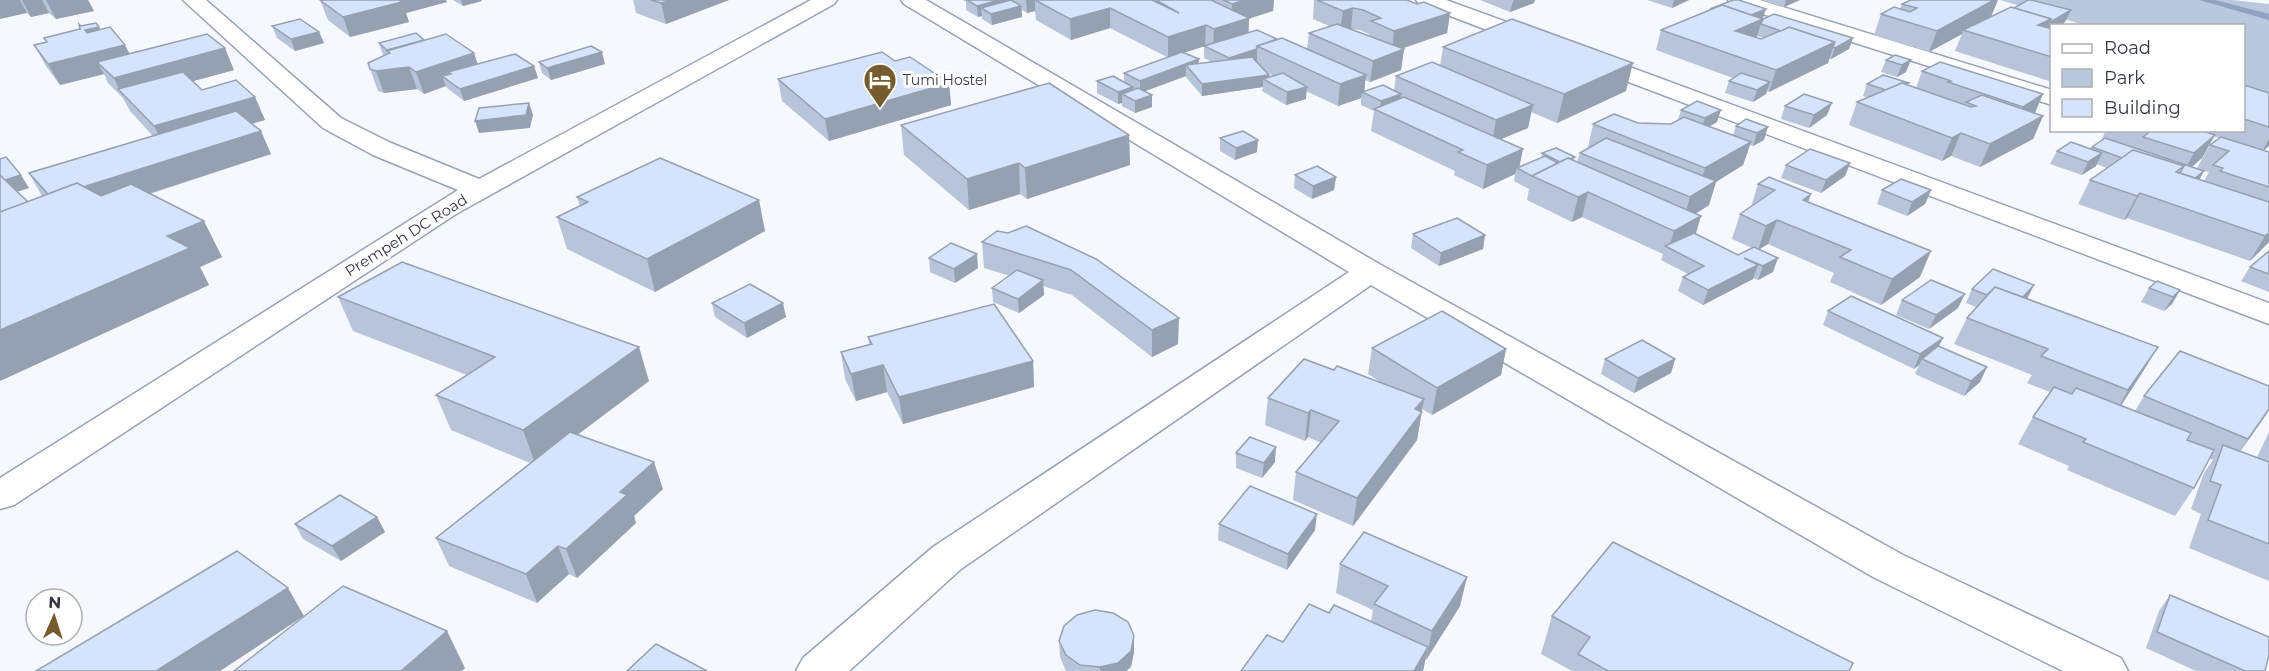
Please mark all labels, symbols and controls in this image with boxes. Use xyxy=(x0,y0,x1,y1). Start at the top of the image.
legend xyxy=(2050,24,2245,132)
text: Road xyxy=(2104,37,2151,59)
hotel icon: Tumi Hostel xyxy=(862,62,898,109)
text: Park xyxy=(2104,67,2145,89)
place label: Tumi Hostel xyxy=(903,71,987,89)
text: Building xyxy=(2104,97,2181,119)
street label: Prempeh DC Road xyxy=(341,190,471,280)
north arrow xyxy=(24,587,84,647)
text: N xyxy=(48,593,62,612)

